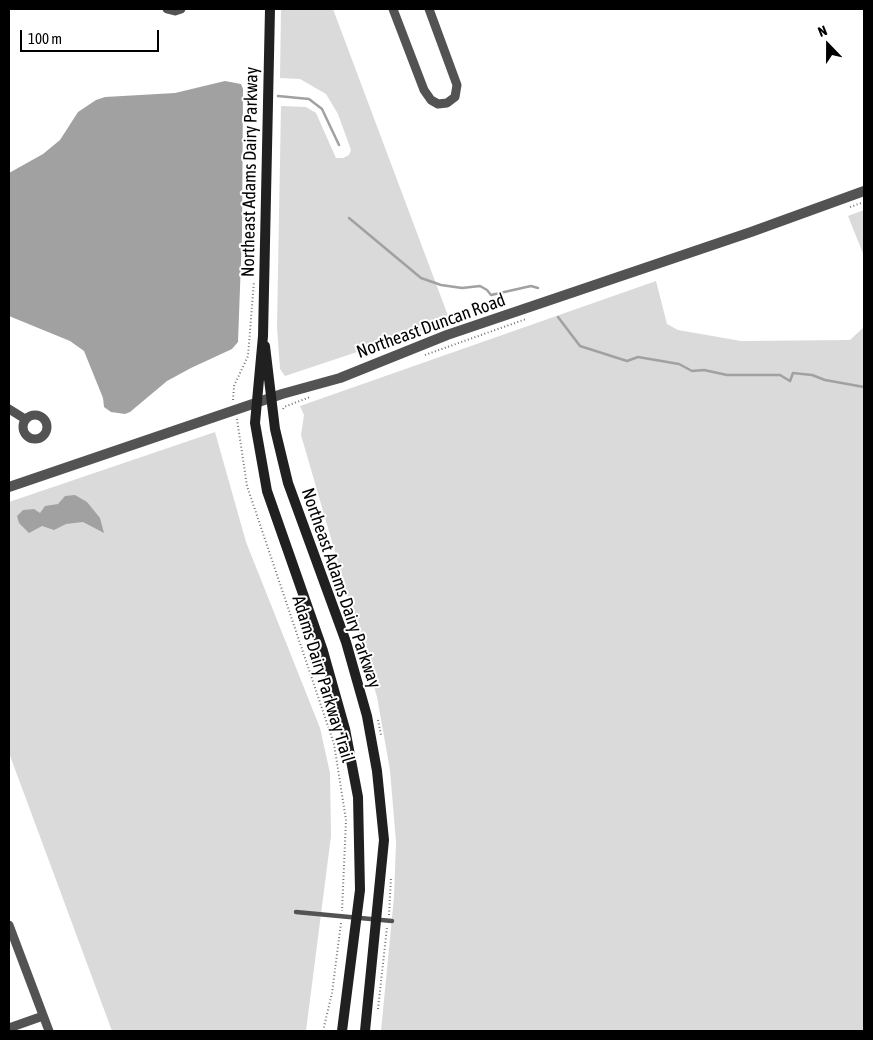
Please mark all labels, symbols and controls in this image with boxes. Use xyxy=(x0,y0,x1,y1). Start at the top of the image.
scale bar xyxy=(22,20,161,52)
north arrow xyxy=(803,20,853,70)
text: N xyxy=(816,22,829,40)
text: 100 m xyxy=(28,30,62,47)
street label: Northeast Adams Dairy Parkway xyxy=(237,67,263,277)
street label: Northeast Duncan Road xyxy=(354,289,508,363)
street label: Northeast Adams Dairy Parkway xyxy=(297,485,385,691)
street label: Adams Dairy Parkway Trail xyxy=(287,593,359,765)

